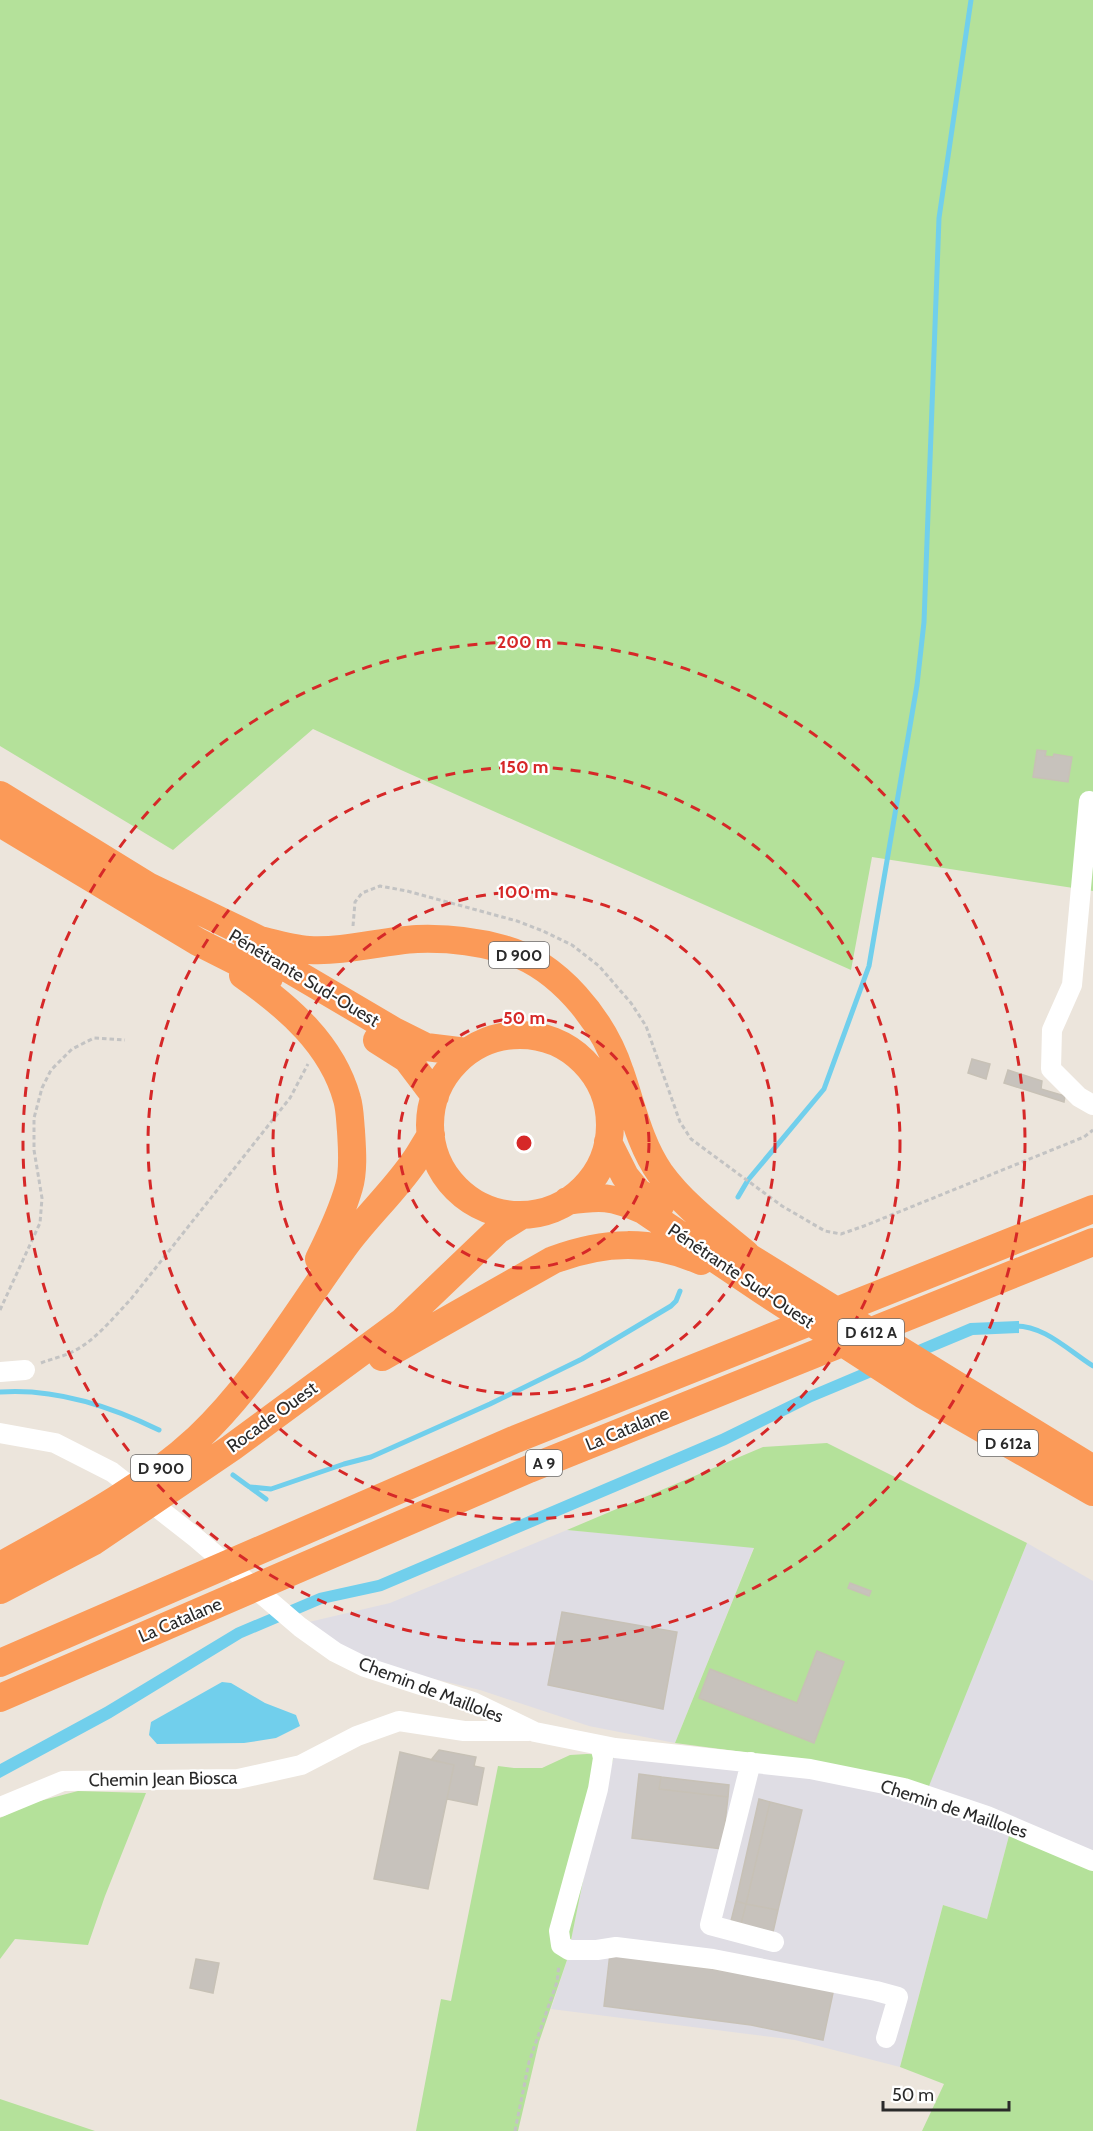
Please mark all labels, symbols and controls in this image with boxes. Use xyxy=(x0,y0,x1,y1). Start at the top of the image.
text: 200 m xyxy=(497,631,551,653)
text: 150 m xyxy=(500,756,548,778)
text: 100 m xyxy=(498,881,550,903)
street label: Pénétrante Sud-Ouest xyxy=(225,924,383,1032)
road number: D 900 xyxy=(489,942,549,968)
text: 50 m xyxy=(503,1007,545,1029)
centre of rings xyxy=(514,1133,534,1153)
street label: Pénétrante Sud-Ouest xyxy=(664,1219,818,1333)
road number: D 612 A xyxy=(838,1319,904,1345)
street label: Rocade Ouest xyxy=(222,1377,322,1457)
street label: La Catalane xyxy=(582,1402,672,1456)
road number: D 612a xyxy=(978,1430,1038,1456)
road number: A 9 xyxy=(526,1450,562,1476)
road number: D 900 xyxy=(131,1455,191,1481)
street label: La Catalane xyxy=(135,1593,225,1647)
street label: Chemin de Mailloles xyxy=(356,1652,506,1728)
street label: Chemin Jean Biosca xyxy=(88,1767,238,1791)
street label: Chemin de Mailloles xyxy=(878,1775,1030,1843)
scale bar xyxy=(883,2074,1009,2112)
text: 50 m xyxy=(892,2084,934,2106)

